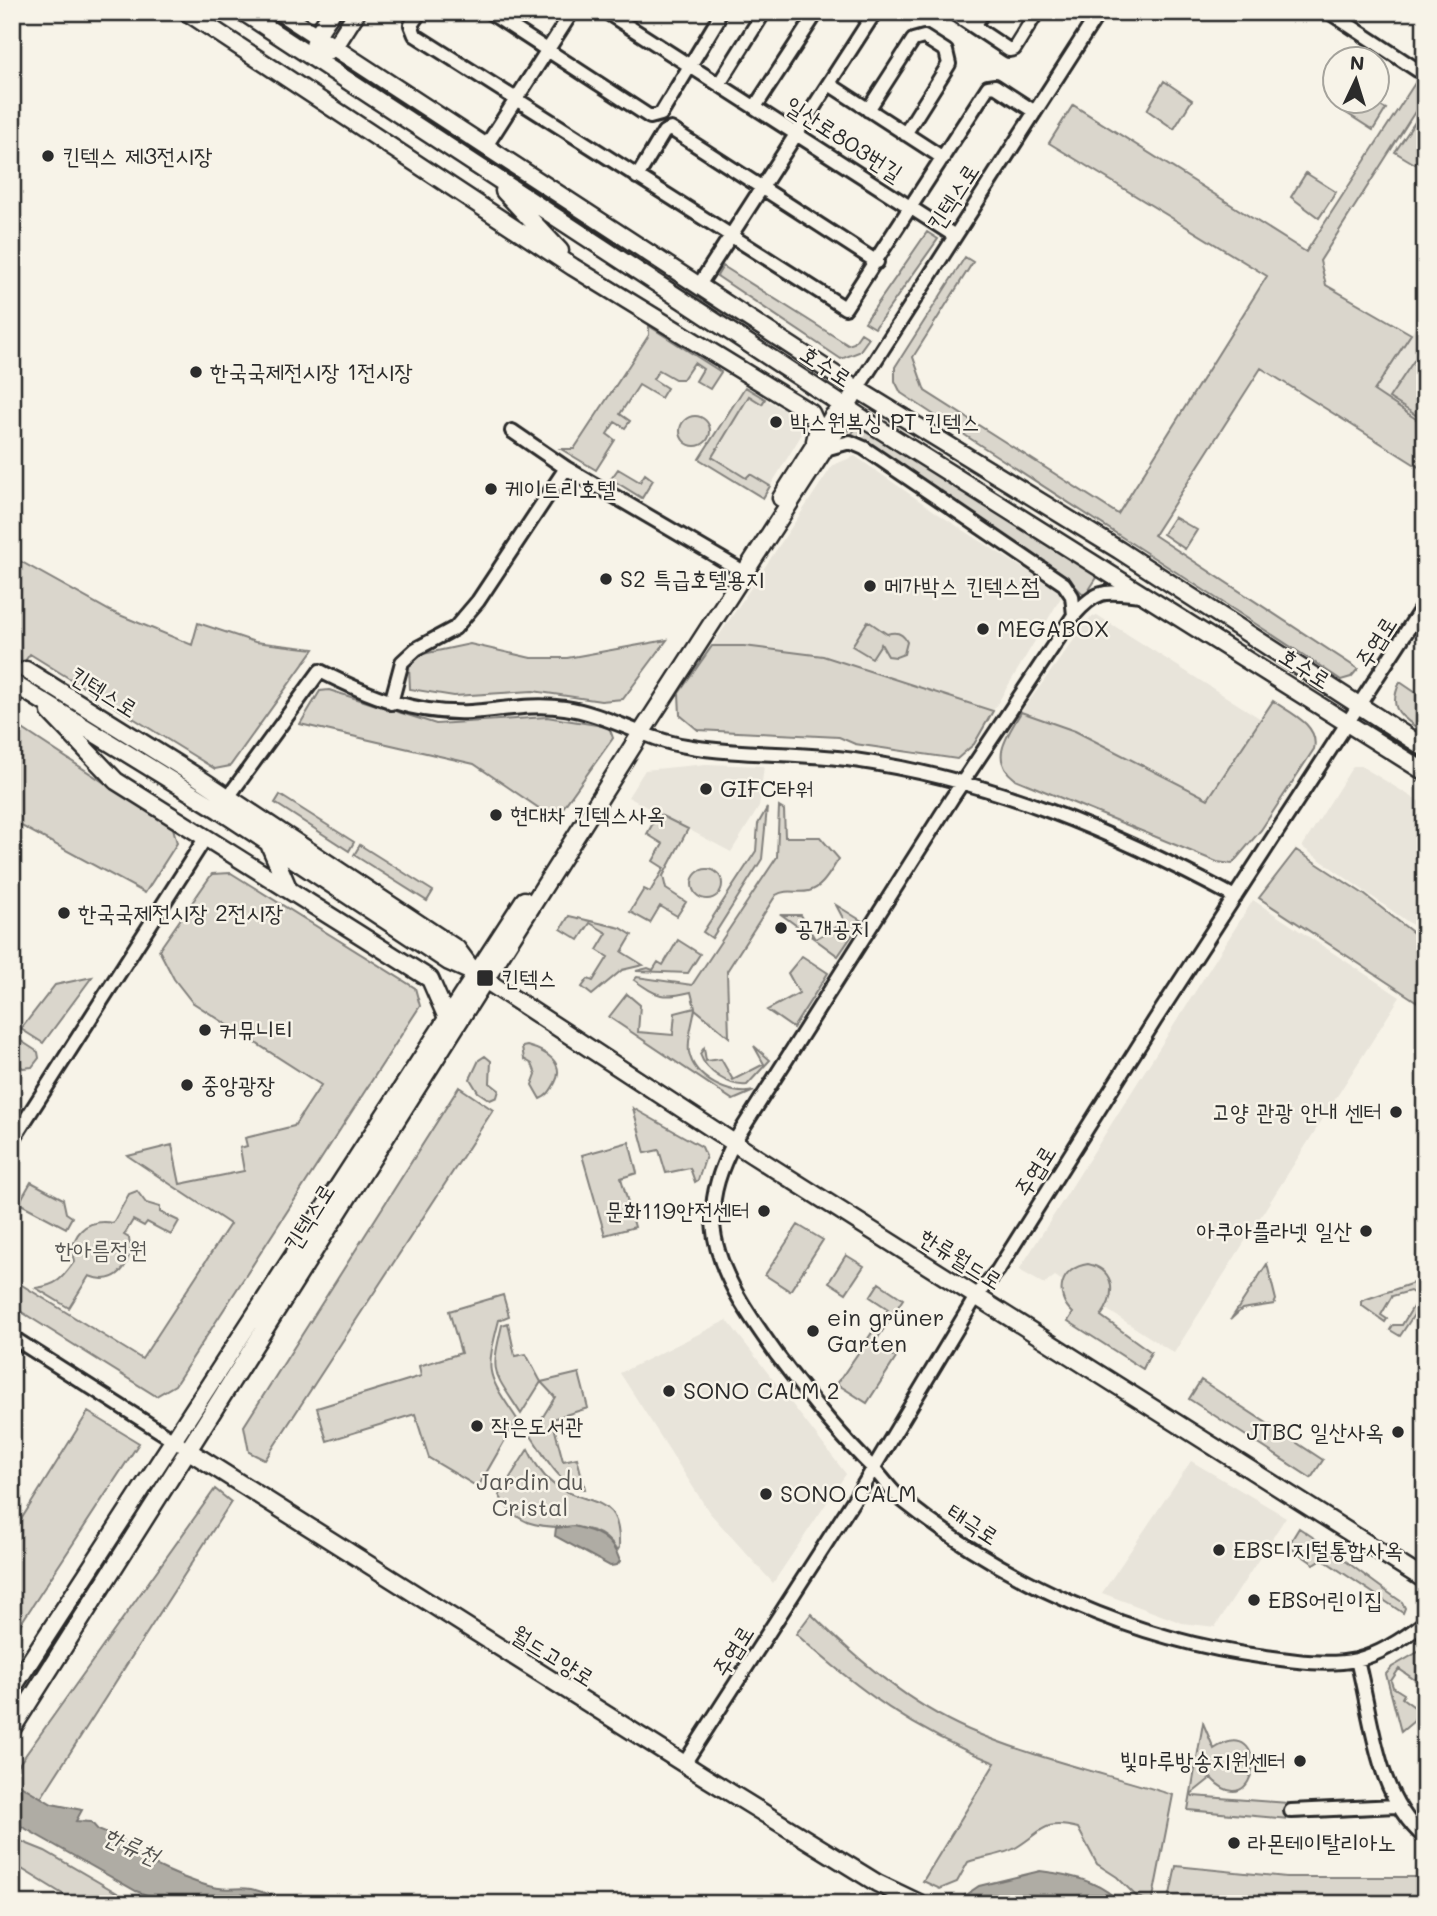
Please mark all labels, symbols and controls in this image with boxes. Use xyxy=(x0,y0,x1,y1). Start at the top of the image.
north arrow xyxy=(1322,46,1392,116)
text: N xyxy=(1349,50,1365,76)
street label: 일산로803번길 xyxy=(780,89,909,187)
place label: 킨텍스 제3전시장 xyxy=(62,140,212,170)
marker: 킨텍스 제3전시장 xyxy=(40,148,56,164)
street label: 킨텍스로 xyxy=(919,157,985,236)
street label: 호수로 xyxy=(795,337,858,393)
place label: 한국국제전시장 1전시장 xyxy=(210,356,413,386)
marker: 한국국제전시장 1전시장 xyxy=(188,364,204,380)
place label: 박스원복싱 PT 킨텍스 xyxy=(790,406,980,436)
marker: 박스원복싱 PT 킨텍스 xyxy=(768,414,784,430)
place label: 케이트리호텔 xyxy=(505,473,616,503)
marker: 케이트리호텔 xyxy=(483,481,499,497)
place label: S2 특급호텔용지 xyxy=(620,563,764,593)
place label: 메가박스 킨텍스점 xyxy=(884,570,1039,600)
marker: S2 특급호텔용지 xyxy=(598,571,614,587)
marker: 메가박스 킨텍스점 xyxy=(862,578,878,594)
street label: 주엽로 xyxy=(1348,610,1403,673)
place label: MEGABOX xyxy=(997,613,1109,643)
marker: MEGABOX xyxy=(975,621,991,637)
street label: 호수로 xyxy=(1274,640,1337,695)
street label: 킨텍스로 xyxy=(65,659,144,723)
place label: GIFC타워 xyxy=(720,773,813,803)
marker: GIFC타워 xyxy=(698,781,714,797)
place label: 현대차 킨텍스사옥 xyxy=(510,799,665,829)
marker: 현대차 킨텍스사옥 xyxy=(488,807,504,823)
place label: 한국국제전시장 2전시장 xyxy=(78,897,283,927)
marker: 한국국제전시장 2전시장 xyxy=(56,905,72,921)
place label: 공개공지 xyxy=(795,912,869,942)
marker: 공개공지 xyxy=(773,920,789,936)
place label: 킨텍스 xyxy=(501,962,557,992)
marker: 킨텍스 xyxy=(475,968,495,988)
place label: 커뮤니티 xyxy=(219,1014,293,1044)
marker: 커뮤니티 xyxy=(197,1022,213,1038)
place label: 중앙광장 xyxy=(201,1069,275,1099)
marker: 중앙광장 xyxy=(179,1077,195,1093)
place label: 고양 관광 안내 센터 xyxy=(1212,1096,1382,1126)
marker: 고양 관광 안내 센터 xyxy=(1388,1104,1404,1120)
street label: 주엽로 xyxy=(1007,1139,1062,1202)
street label: 킨텍스로 xyxy=(276,1177,340,1256)
place label: 문화119안전센터 xyxy=(605,1195,750,1225)
marker: 문화119안전센터 xyxy=(756,1203,772,1219)
place label: 아쿠아플라넷 일산 xyxy=(1197,1215,1352,1245)
street label: 한류월드로 xyxy=(914,1221,1009,1295)
marker: 아쿠아플라넷 일산 xyxy=(1358,1223,1374,1239)
park label: 한아름정원 xyxy=(55,1234,147,1264)
place label: ein grüner Garten xyxy=(827,1302,944,1358)
marker: ein grüner Garten xyxy=(805,1323,821,1339)
place label: SONO CALM 2 xyxy=(683,1375,840,1405)
marker: SONO CALM 2 xyxy=(661,1383,677,1399)
place label: 작은도서관 xyxy=(491,1410,584,1440)
place label: JTBC 일산사옥 xyxy=(1246,1416,1384,1446)
marker: 작은도서관 xyxy=(469,1418,485,1434)
marker: JTBC 일산사옥 xyxy=(1390,1424,1406,1440)
park label: Jardin du Cristal xyxy=(476,1466,584,1522)
place label: SONO CALM xyxy=(780,1478,916,1508)
marker: SONO CALM xyxy=(758,1486,774,1502)
street label: 태극로 xyxy=(942,1495,1005,1551)
place label: EBS디지털통합사옥 xyxy=(1233,1534,1403,1564)
marker: EBS디지털통합사옥 xyxy=(1211,1542,1227,1558)
place label: EBS어린이집 xyxy=(1268,1584,1382,1614)
marker: EBS어린이집 xyxy=(1246,1592,1262,1608)
street label: 월드고양로 xyxy=(506,1618,601,1692)
street label: 주엽로 xyxy=(705,1619,760,1682)
place label: 빛마루방송지원센터 xyxy=(1119,1745,1286,1775)
marker: 빛마루방송지원센터 xyxy=(1292,1753,1308,1769)
water label: 한류천 xyxy=(99,1819,167,1872)
place label: 라몬테이탈리아노 xyxy=(1248,1827,1396,1857)
marker: 라몬테이탈리아노 xyxy=(1226,1835,1242,1851)

